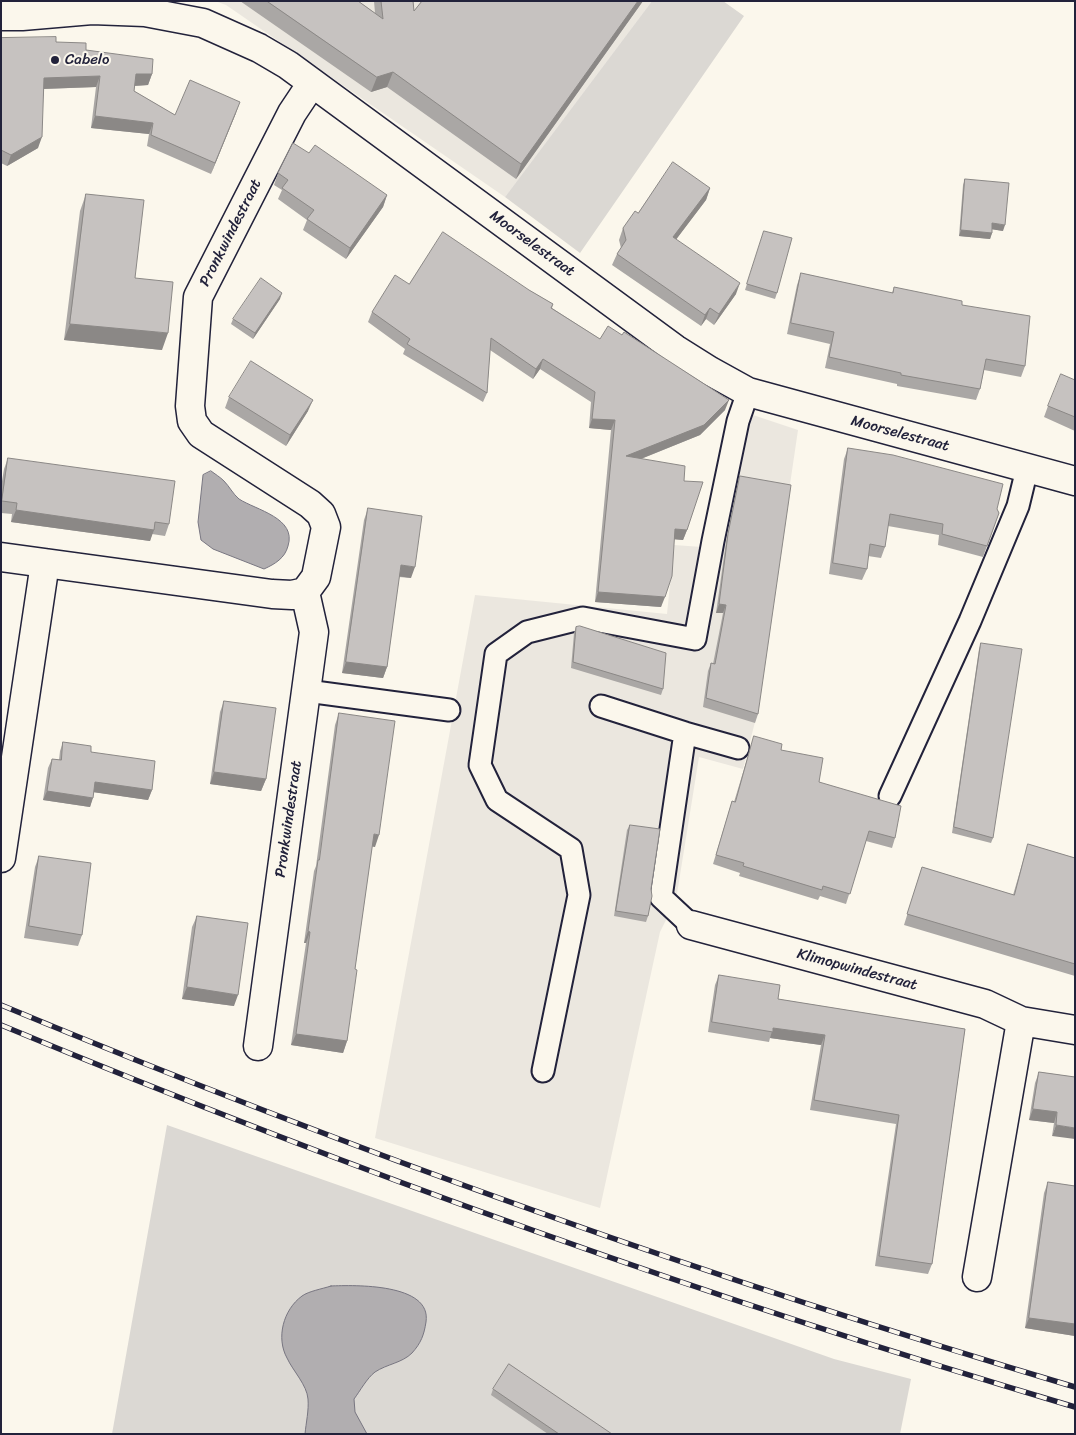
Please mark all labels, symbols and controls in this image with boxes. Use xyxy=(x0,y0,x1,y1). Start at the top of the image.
place label: Cabelo xyxy=(65,51,110,69)
marker: Cabelo xyxy=(49,54,61,66)
street label: Pronkwindestraat xyxy=(196,176,266,290)
street label: Moorselestraat xyxy=(486,207,578,281)
street label: Moorselestraat xyxy=(849,412,951,456)
street label: Pronkwindestraat xyxy=(272,759,306,879)
street label: Klimopwindestraat xyxy=(795,945,919,995)

